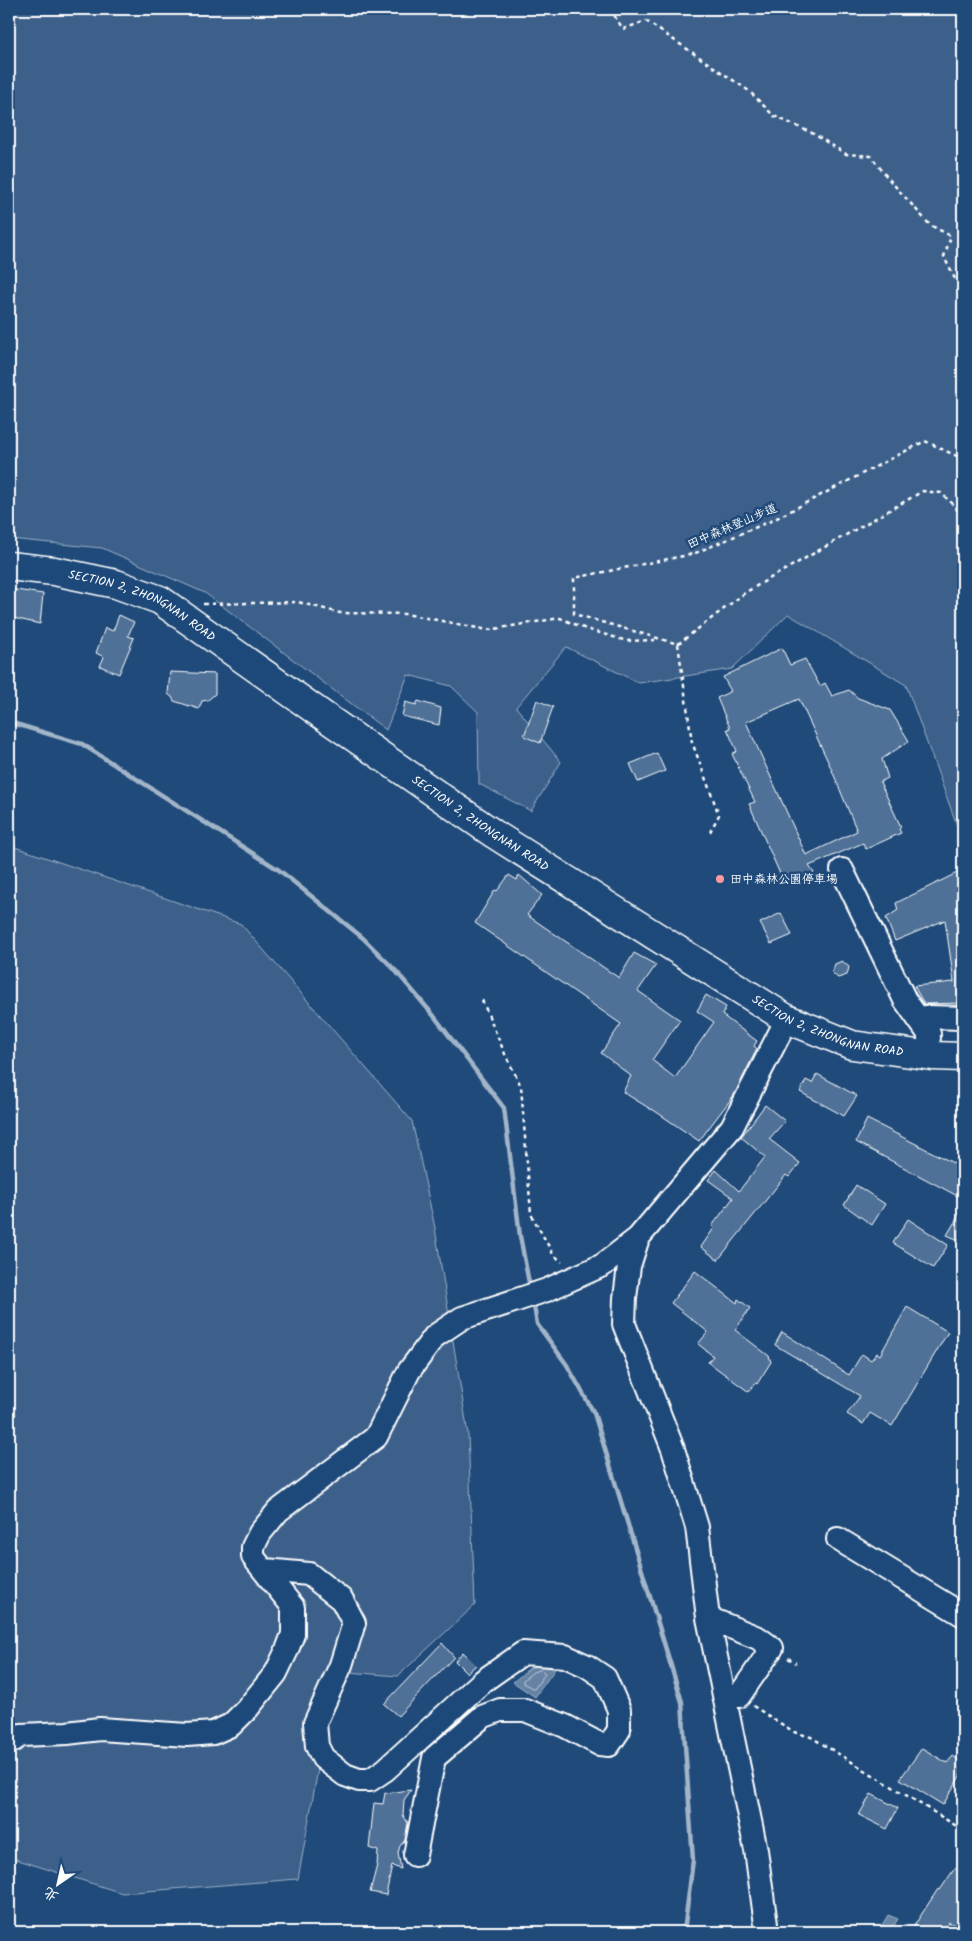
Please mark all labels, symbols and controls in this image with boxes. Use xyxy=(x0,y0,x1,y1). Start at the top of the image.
street label: 田中森林登山步道 xyxy=(684,499,780,554)
street label: SECTION 2, ZHONGNAN ROAD xyxy=(66,565,220,647)
street label: SECTION 2, ZHONGNAN ROAD xyxy=(408,771,553,877)
place label: 田中森林公園停車場 xyxy=(730,870,838,889)
marker: 田中森林公園停車場 xyxy=(714,873,726,885)
street label: SECTION 2, ZHONGNAN ROAD xyxy=(748,990,905,1062)
north arrow xyxy=(32,1858,82,1908)
text: 北 xyxy=(39,1881,63,1907)

